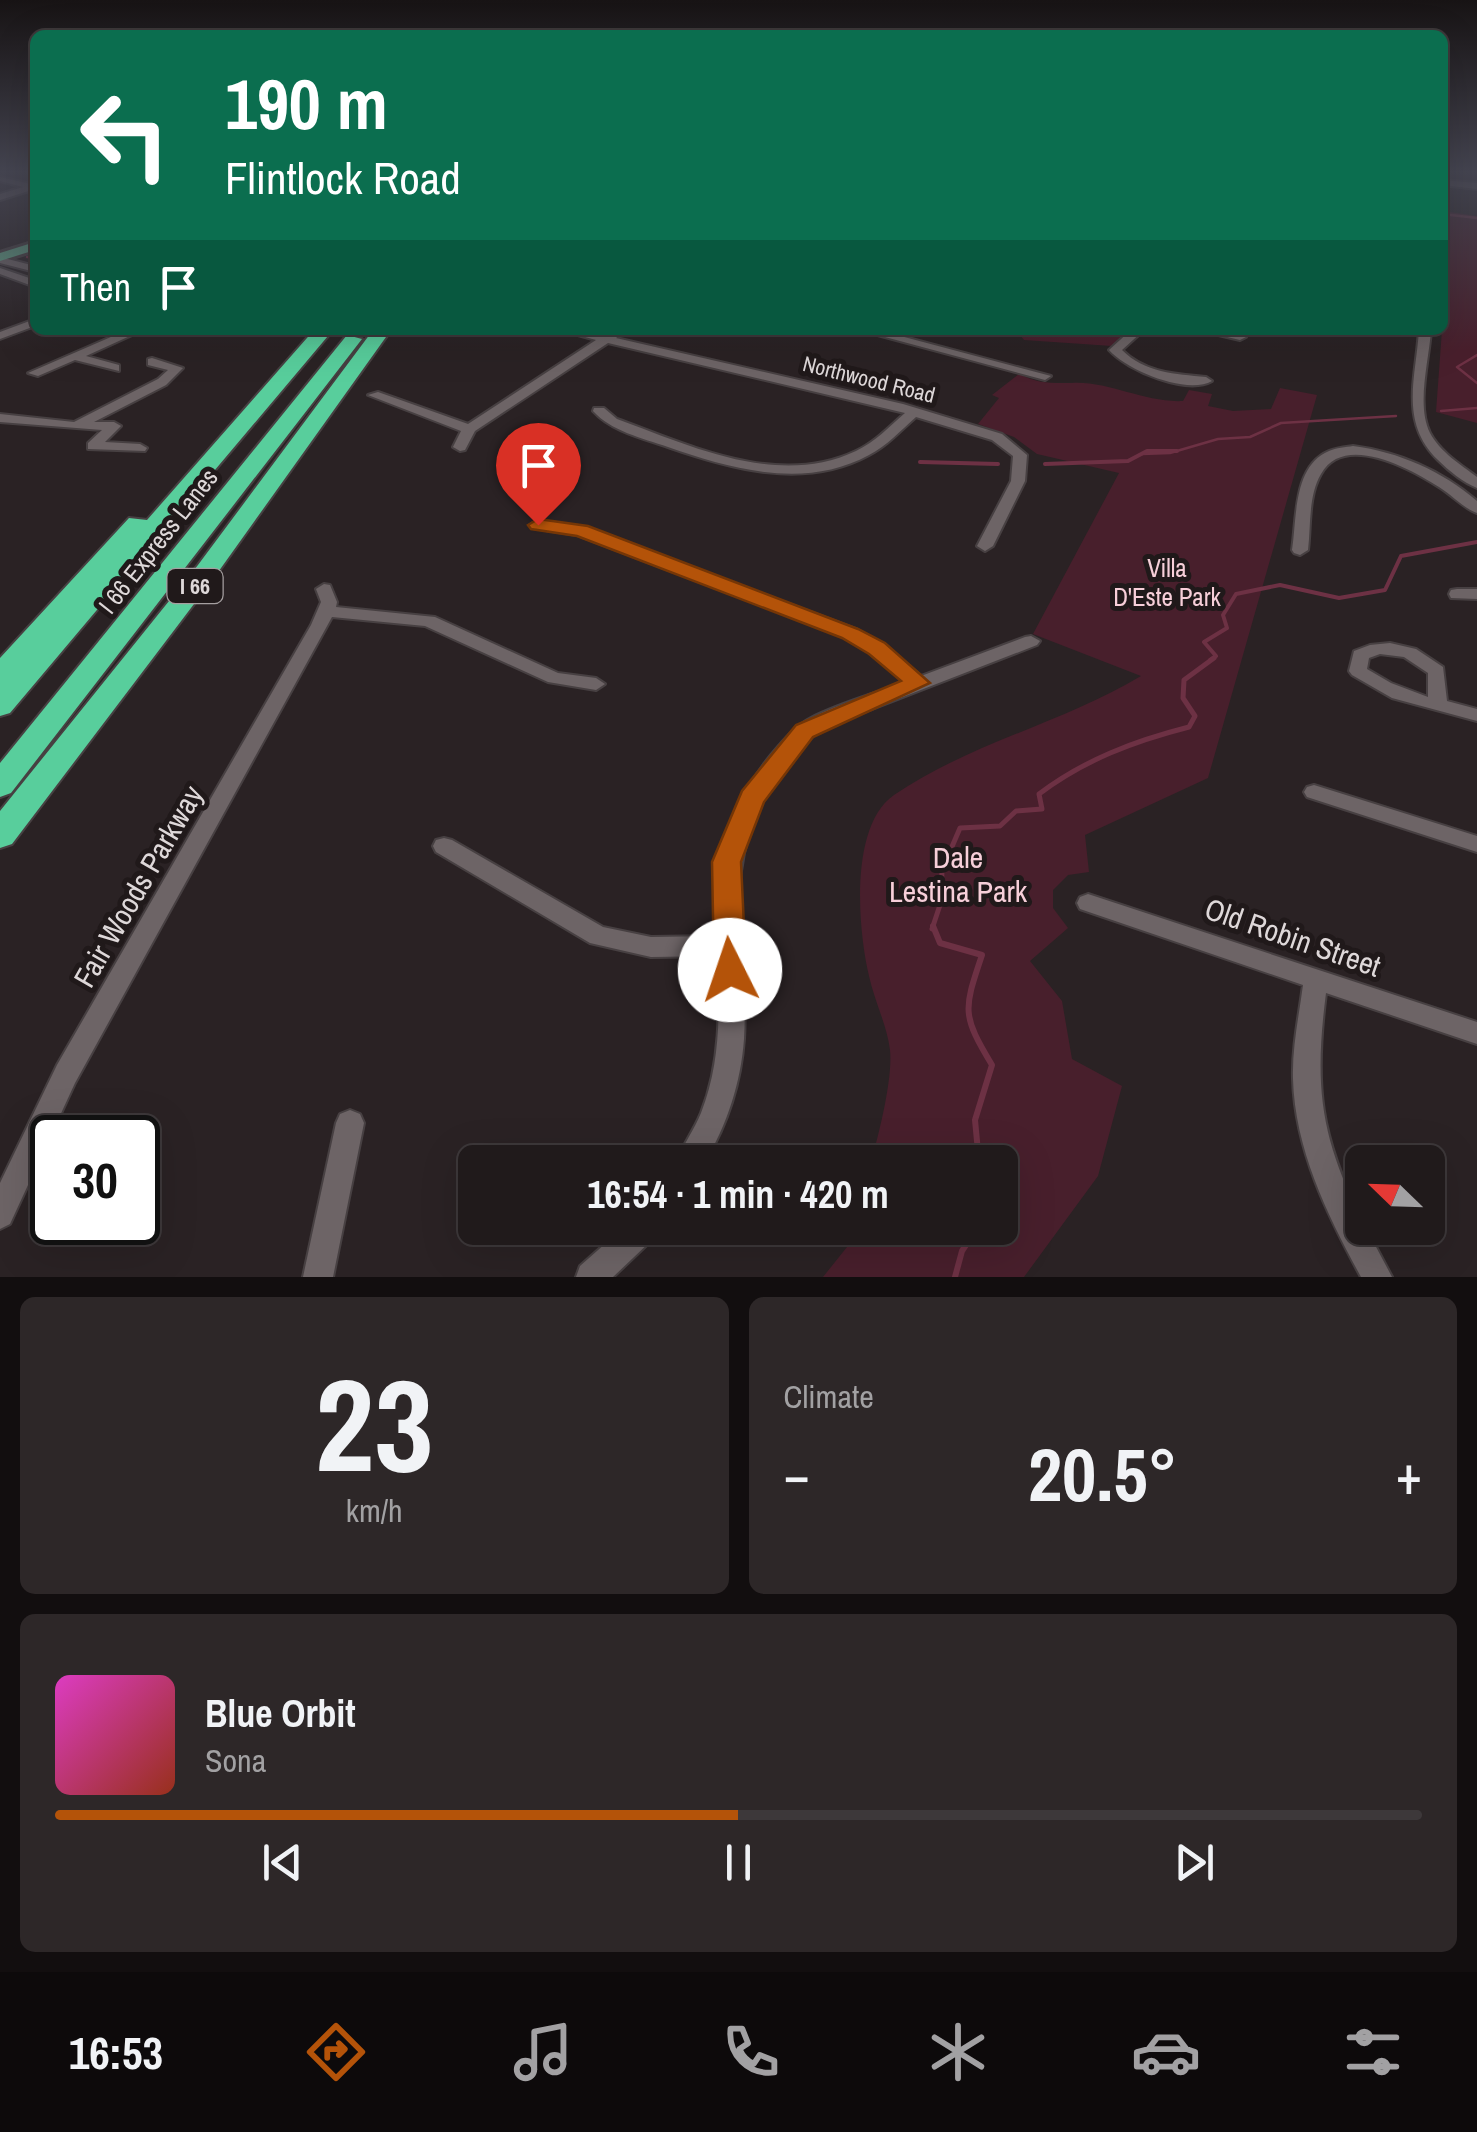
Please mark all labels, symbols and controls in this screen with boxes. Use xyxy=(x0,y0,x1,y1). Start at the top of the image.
text: 190 m xyxy=(225,57,388,151)
icon: left xyxy=(60,70,190,200)
text: Flintlock Road xyxy=(225,147,461,208)
icon: arrive xyxy=(151,260,206,315)
text: Then xyxy=(60,262,131,313)
street label: Northwood Road xyxy=(800,348,938,410)
pin xyxy=(496,423,581,526)
icon: arrive xyxy=(511,438,566,493)
street label: I 66 Express Lanes xyxy=(92,463,224,619)
park label: Villa D'Este Park xyxy=(1113,551,1222,614)
road number: I 66 xyxy=(168,569,222,603)
street label: Fair Woods Parkway xyxy=(64,777,212,994)
park label: Dale Lestina Park xyxy=(889,837,1028,911)
street label: Old Robin Street xyxy=(1200,888,1386,986)
position arrow xyxy=(678,918,782,1022)
speed limit sign: 30 xyxy=(30,1115,160,1245)
north arrow xyxy=(1345,1145,1445,1245)
map controls xyxy=(1345,1145,1445,1245)
text: 16:54 · 1 min · 420 m xyxy=(587,1169,889,1220)
text: 23 xyxy=(315,1336,434,1512)
text: Climate xyxy=(784,1375,874,1418)
text: 20.5° xyxy=(1028,1423,1178,1524)
text: − xyxy=(784,1437,810,1511)
text: + xyxy=(1396,1437,1422,1511)
text: km/h xyxy=(346,1489,403,1532)
text: Blue Orbit xyxy=(205,1688,356,1739)
text: Sona xyxy=(205,1739,266,1782)
icon: previous xyxy=(255,1835,310,1890)
icon: pause xyxy=(711,1835,766,1890)
icon: next xyxy=(1167,1835,1222,1890)
icon: directions xyxy=(301,2017,371,2087)
icon: music xyxy=(508,2017,578,2087)
icon: phone xyxy=(716,2017,786,2087)
icon: climate xyxy=(923,2017,993,2087)
icon: car xyxy=(1131,2017,1201,2087)
icon: filters xyxy=(1338,2017,1408,2087)
text: 16:53 xyxy=(69,2022,163,2083)

